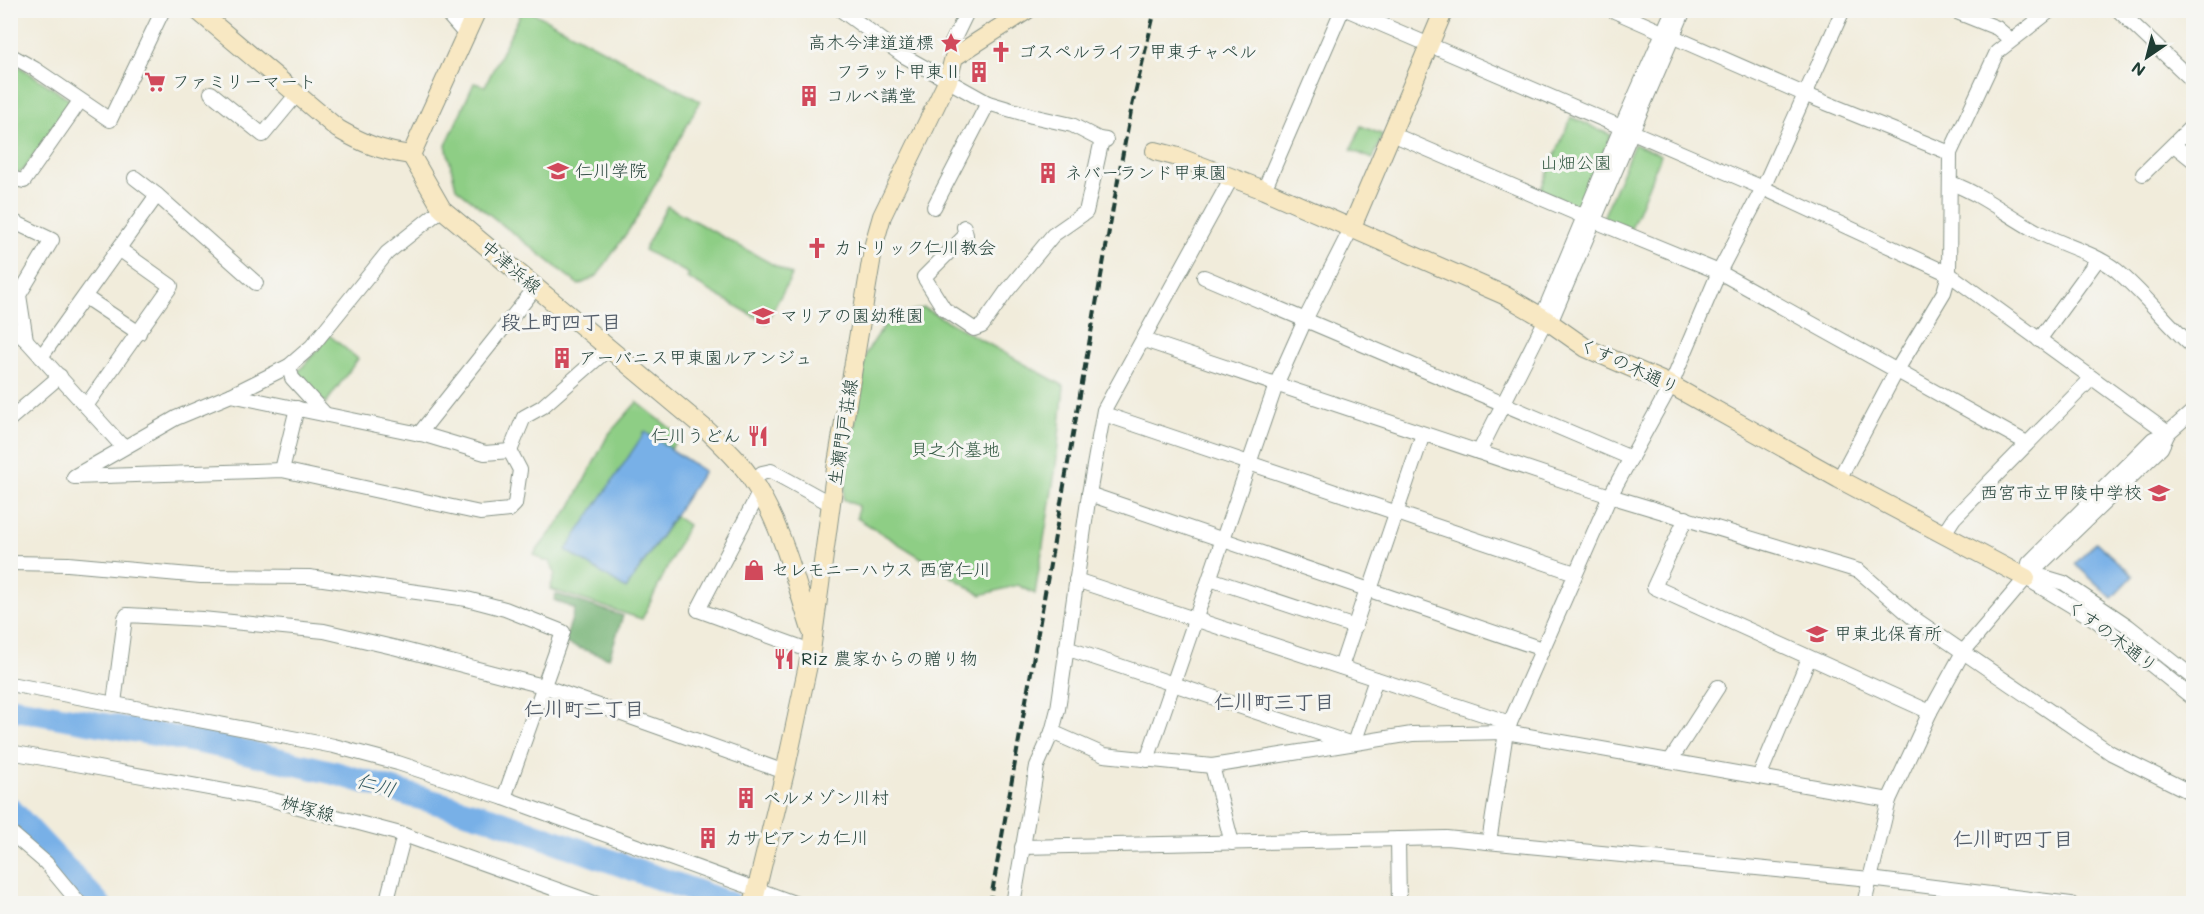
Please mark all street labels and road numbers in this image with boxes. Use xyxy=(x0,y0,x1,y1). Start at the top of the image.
street label: 中津浜線 xyxy=(476,234,547,299)
street label: くすの木通り xyxy=(1575,331,1683,399)
street label: 生瀬門戸荘線 xyxy=(822,377,862,487)
street label: くすの木通り xyxy=(2062,593,2163,677)
street label: 桝塚線 xyxy=(279,789,337,827)

